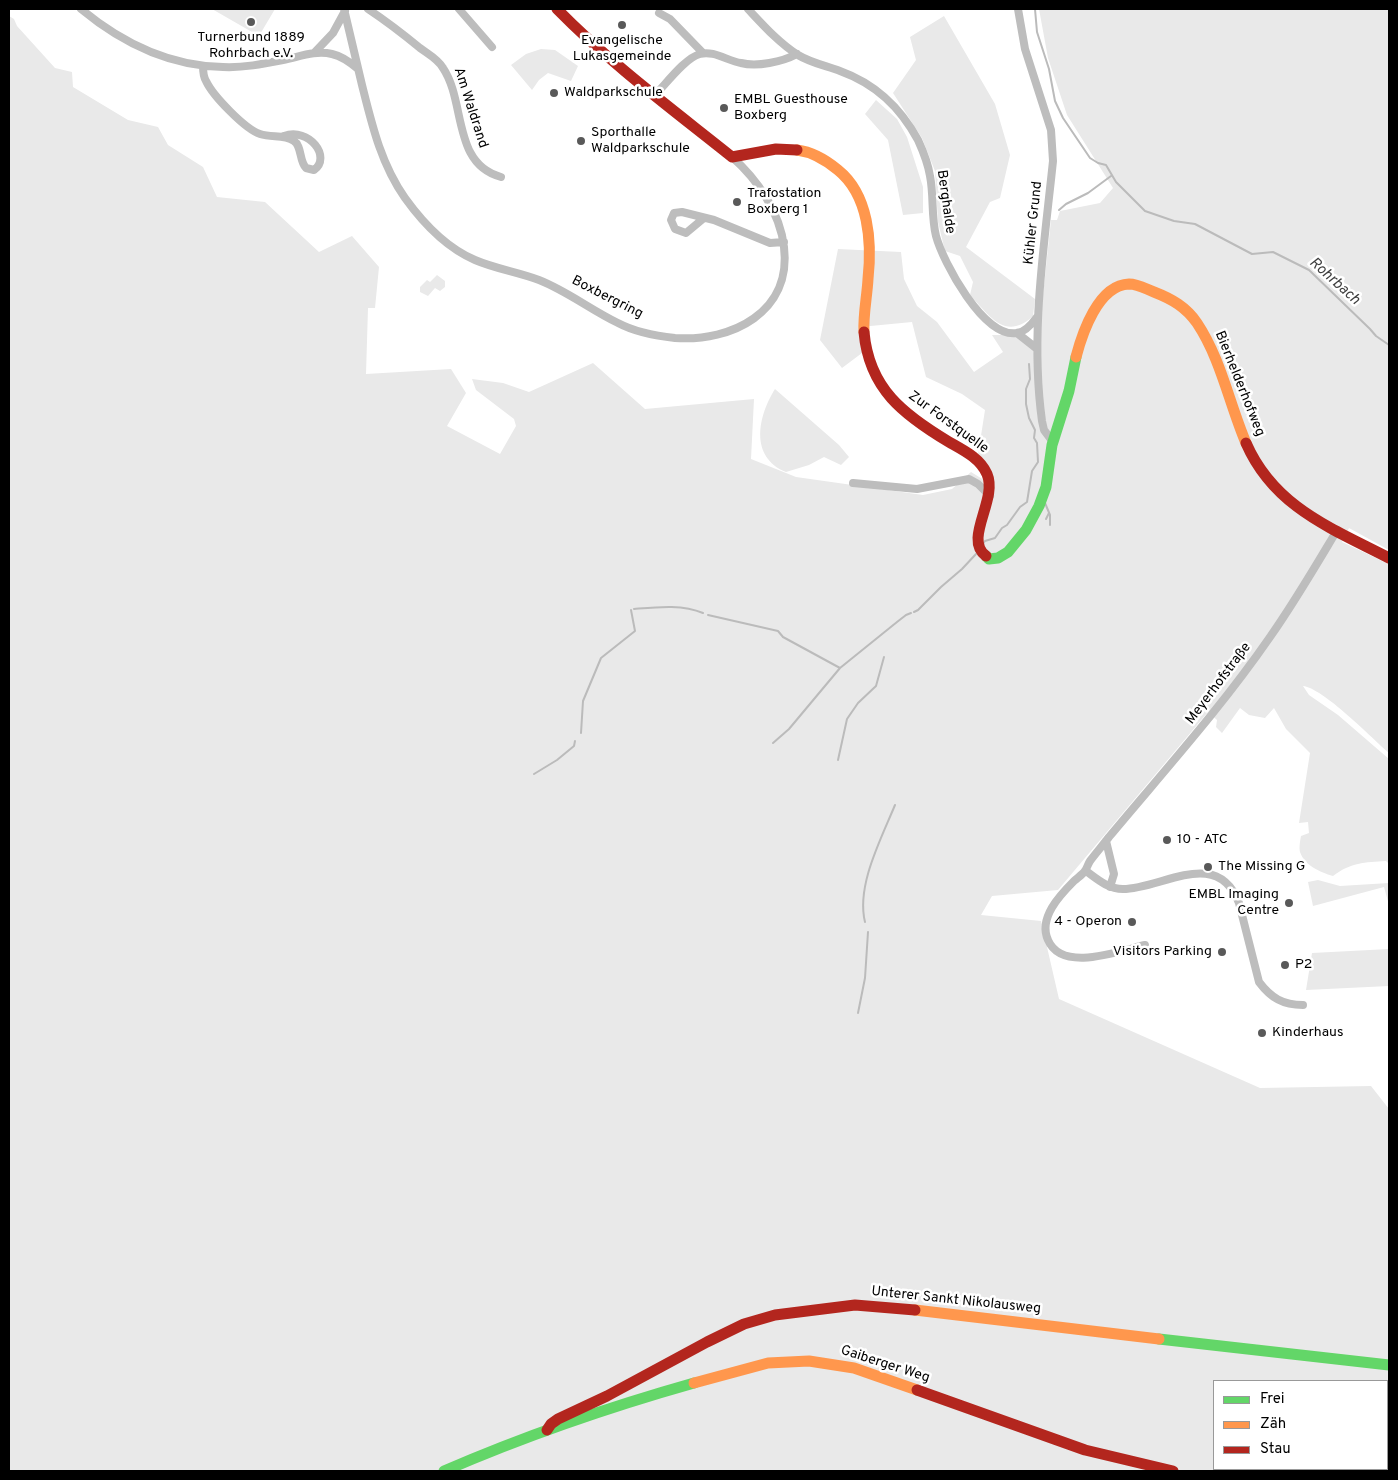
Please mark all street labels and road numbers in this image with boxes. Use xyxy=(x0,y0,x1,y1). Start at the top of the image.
street label: Am Waldrand xyxy=(449,66,491,150)
street label: Berghalde xyxy=(932,169,958,235)
street label: Kühler Grund xyxy=(1021,180,1047,266)
street label: Boxbergring xyxy=(569,273,645,323)
street label: Bierhelderhofweg xyxy=(1210,329,1268,439)
street label: Zur Forstquelle xyxy=(905,388,991,458)
street label: Meyerhofstraße xyxy=(1183,640,1255,728)
street label: Unterer Sankt Nikolausweg xyxy=(870,1284,1042,1318)
street label: Gaiberger Weg xyxy=(838,1343,932,1387)

